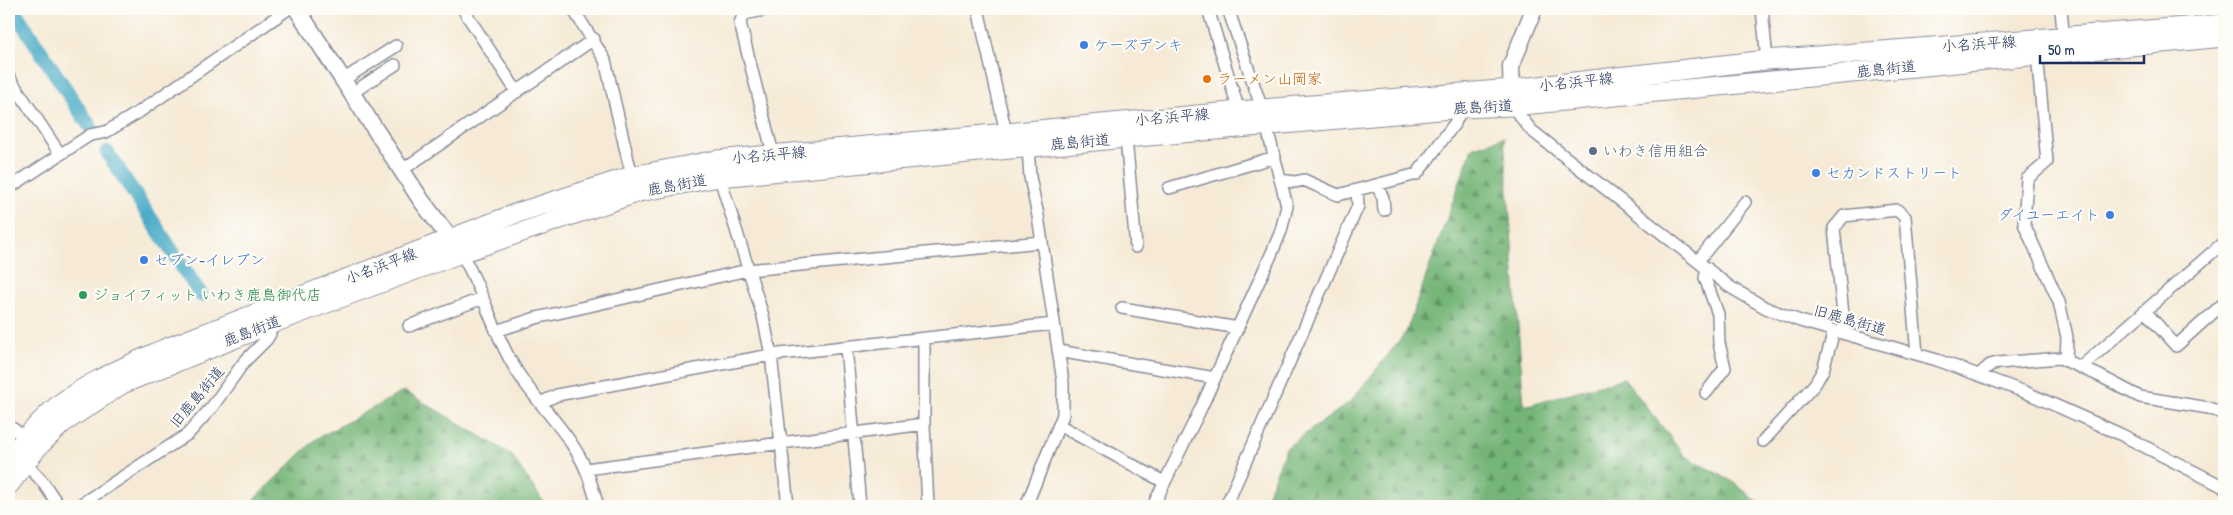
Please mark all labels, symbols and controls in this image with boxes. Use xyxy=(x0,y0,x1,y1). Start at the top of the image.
street label: 小名浜平線 xyxy=(1941,30,2017,57)
scale bar xyxy=(2040,32,2144,64)
place label: ケーズデンキ xyxy=(1094,34,1183,55)
marker: ケーズデンキ xyxy=(1078,39,1090,51)
text: 50 m xyxy=(2048,39,2075,60)
street label: 鹿島街道 xyxy=(1855,55,1917,82)
street label: 小名浜平線 xyxy=(1538,67,1614,96)
place label: ラーメン山岡家 xyxy=(1217,68,1322,89)
marker: ラーメン山岡家 xyxy=(1201,73,1213,85)
street label: 鹿島街道 xyxy=(1452,94,1513,119)
street label: 小名浜平線 xyxy=(1134,103,1210,130)
street label: 鹿島街道 xyxy=(1049,128,1111,155)
place label: いわき信用組合 xyxy=(1603,140,1708,161)
street label: 小名浜平線 xyxy=(731,141,807,168)
marker: いわき信用組合 xyxy=(1587,145,1599,157)
place label: セカンドストリート xyxy=(1826,162,1962,183)
marker: セカンドストリート xyxy=(1810,167,1822,179)
street label: 鹿島街道 xyxy=(646,169,708,200)
place label: ダイユーエイト xyxy=(1998,204,2100,225)
marker: ダイユーエイト xyxy=(2104,209,2116,221)
street label: 小名浜平線 xyxy=(342,242,420,289)
place label: セブン-イレブン xyxy=(154,249,265,270)
marker: セブン-イレブン xyxy=(138,254,150,266)
place label: ジョイフィット いわき鹿島御代店 xyxy=(93,284,321,305)
marker: ジョイフィット いわき鹿島御代店 xyxy=(77,289,89,301)
street label: 旧鹿島街道 xyxy=(1811,299,1889,340)
street label: 鹿島街道 xyxy=(220,310,284,351)
street label: 旧鹿島街道 xyxy=(164,361,229,432)

